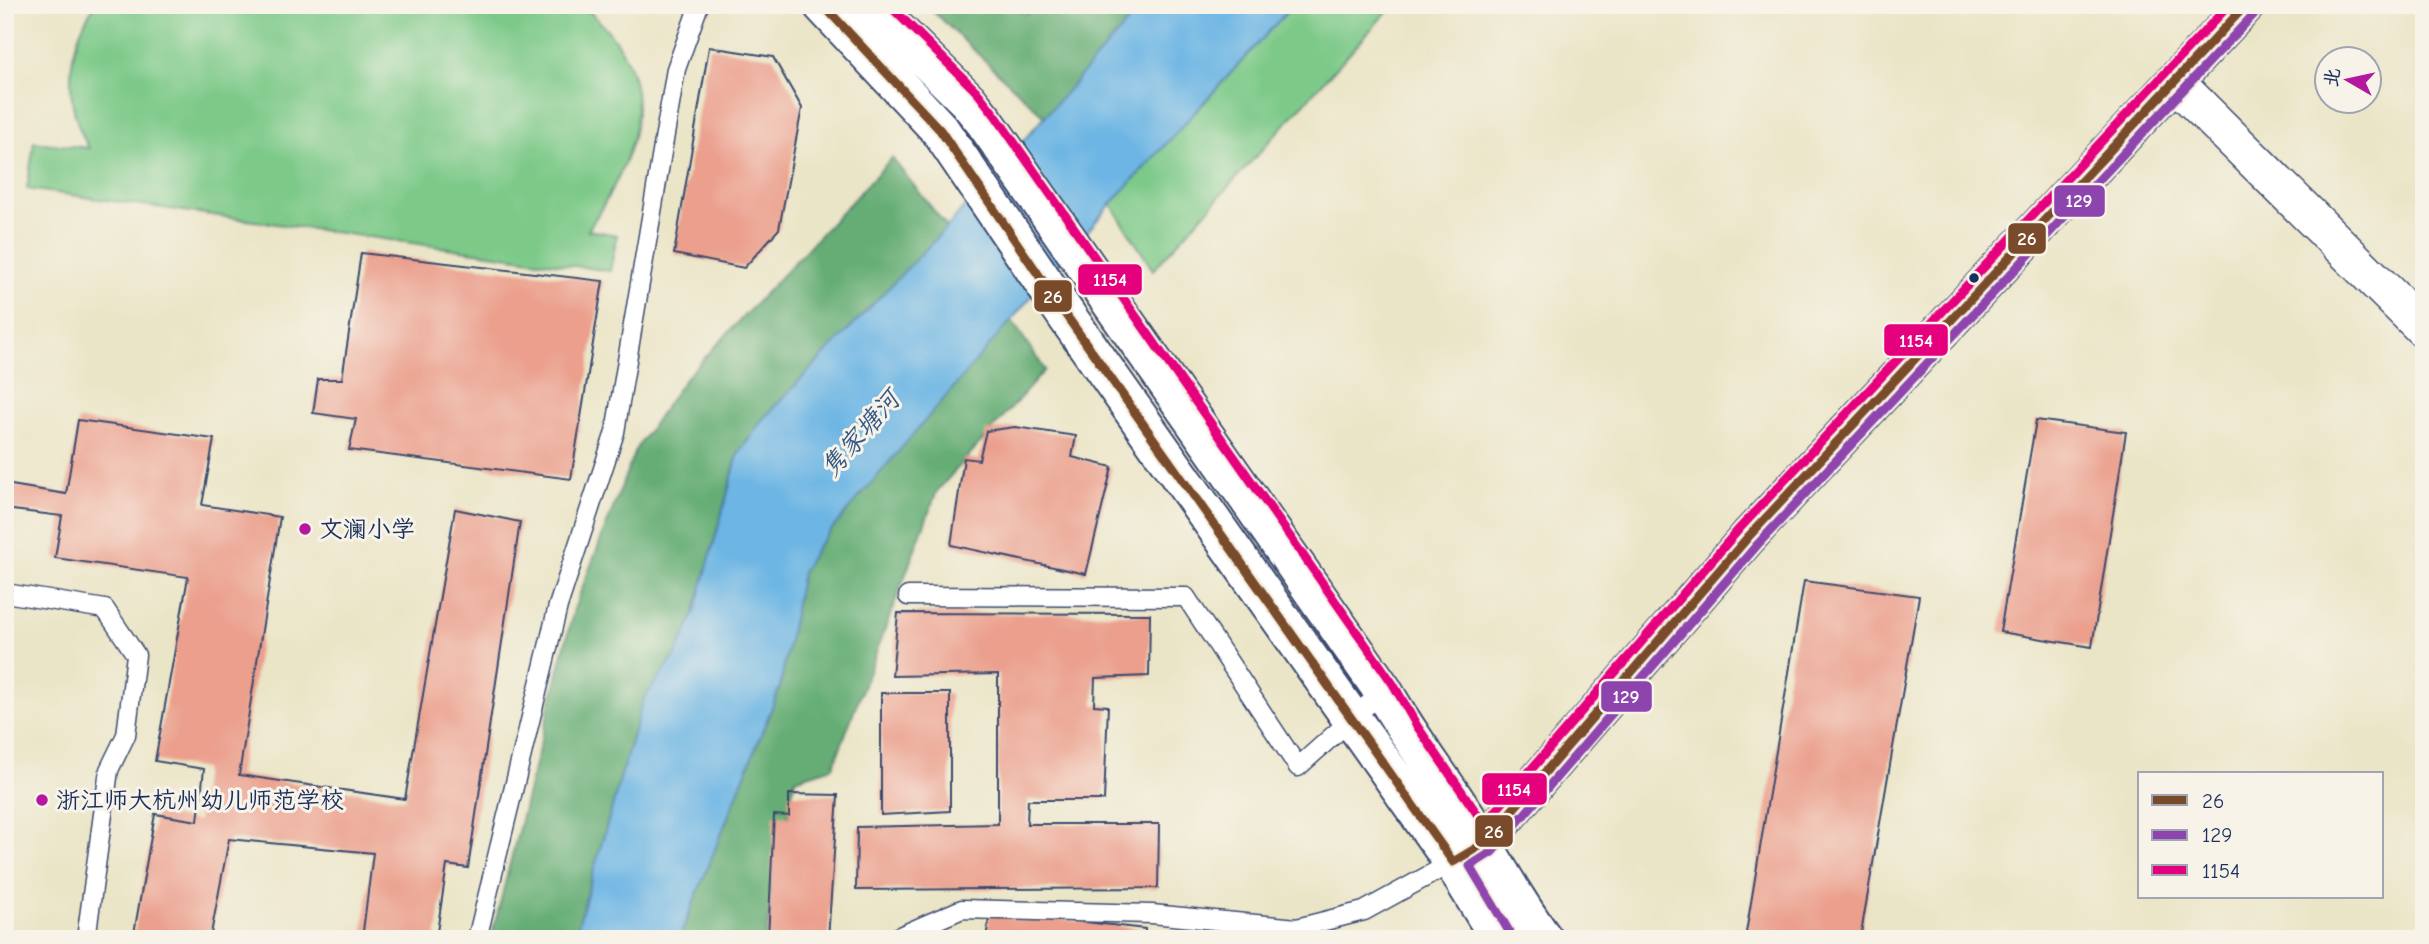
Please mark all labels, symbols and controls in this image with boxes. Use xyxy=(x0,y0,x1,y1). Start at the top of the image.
north arrow xyxy=(2314,46,2384,116)
text: 北 xyxy=(2320,66,2345,89)
line badge: 129 xyxy=(2053,184,2106,218)
text: 129 xyxy=(2066,190,2092,212)
line badge: 26 xyxy=(2007,222,2047,255)
text: 26 xyxy=(2017,228,2037,250)
line badge: 1154 xyxy=(1077,263,1143,296)
text: 1154 xyxy=(1093,269,1127,291)
unlabelled marker xyxy=(1967,271,1981,285)
line badge: 26 xyxy=(1033,279,1073,313)
text: 26 xyxy=(1043,286,1063,308)
line badge: 1154 xyxy=(1883,323,1949,357)
text: 1154 xyxy=(1899,330,1933,352)
water label: 隽家塘河 xyxy=(816,382,909,483)
place label: 文澜小学 xyxy=(319,515,415,543)
marker: 文澜小学 xyxy=(297,521,313,537)
line badge: 129 xyxy=(1600,680,1653,713)
text: 129 xyxy=(1613,686,1639,708)
line badge: 1154 xyxy=(1481,772,1548,806)
legend xyxy=(2138,772,2384,898)
text: 1154 xyxy=(1497,779,1531,801)
place label: 浙江师大杭州幼儿师范学校 xyxy=(56,786,344,814)
text: 26 xyxy=(2202,789,2224,813)
marker: 浙江师大杭州幼儿师范学校 xyxy=(34,792,50,808)
line badge: 26 xyxy=(1474,814,1514,848)
text: 26 xyxy=(1484,821,1504,843)
text: 129 xyxy=(2202,823,2232,847)
text: 1154 xyxy=(2202,859,2240,883)

